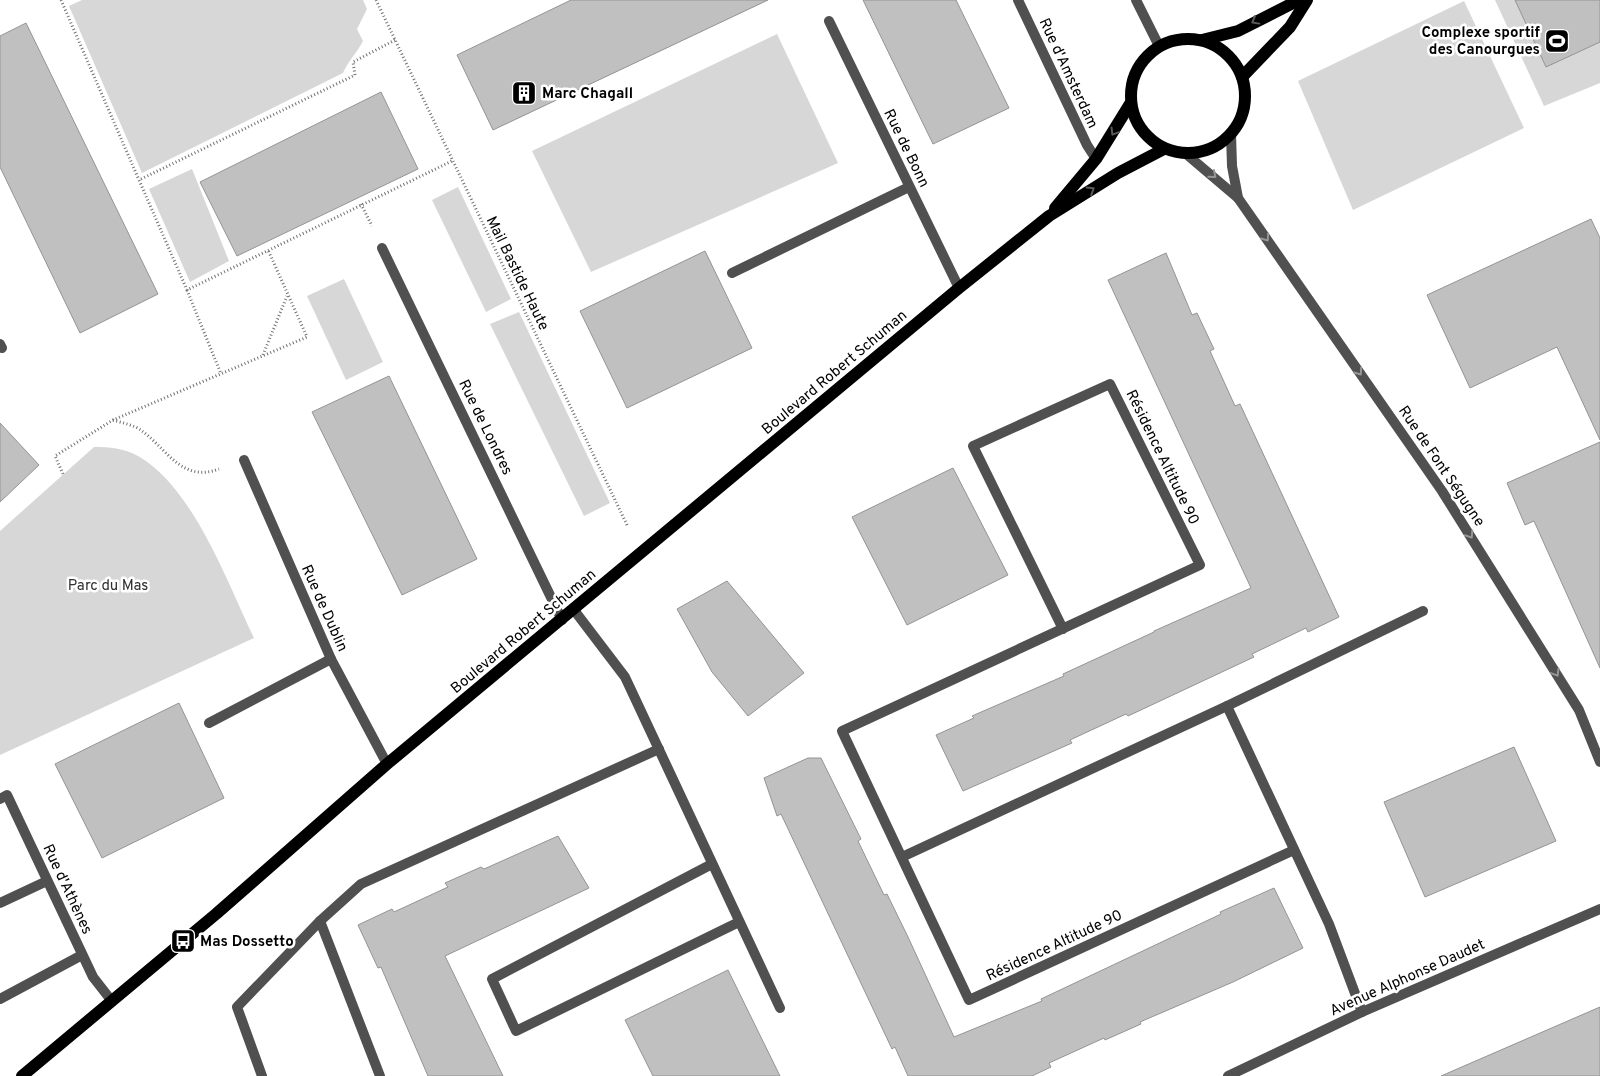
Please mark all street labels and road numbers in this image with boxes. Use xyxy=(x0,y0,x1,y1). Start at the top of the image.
street label: Rue d'Amsterdam xyxy=(1034,15,1102,132)
street label: Rue de Bonn xyxy=(878,106,933,191)
street label: Mail Bastide Haute xyxy=(481,213,553,334)
street label: Boulevard Robert Schuman xyxy=(758,307,912,440)
street label: Rue de Londres xyxy=(453,377,516,479)
street label: Résidence Altitude 90 xyxy=(1121,387,1203,528)
street label: Rue de Font Ségugne xyxy=(1393,403,1488,531)
street label: Rue de Dublin xyxy=(296,562,351,655)
street label: Boulevard Robert Schuman xyxy=(447,566,601,699)
street label: Rue d'Athènes xyxy=(37,842,96,938)
street label: Résidence Altitude 90 xyxy=(984,906,1126,986)
street label: Avenue Alphonse Daudet xyxy=(1327,936,1488,1021)

